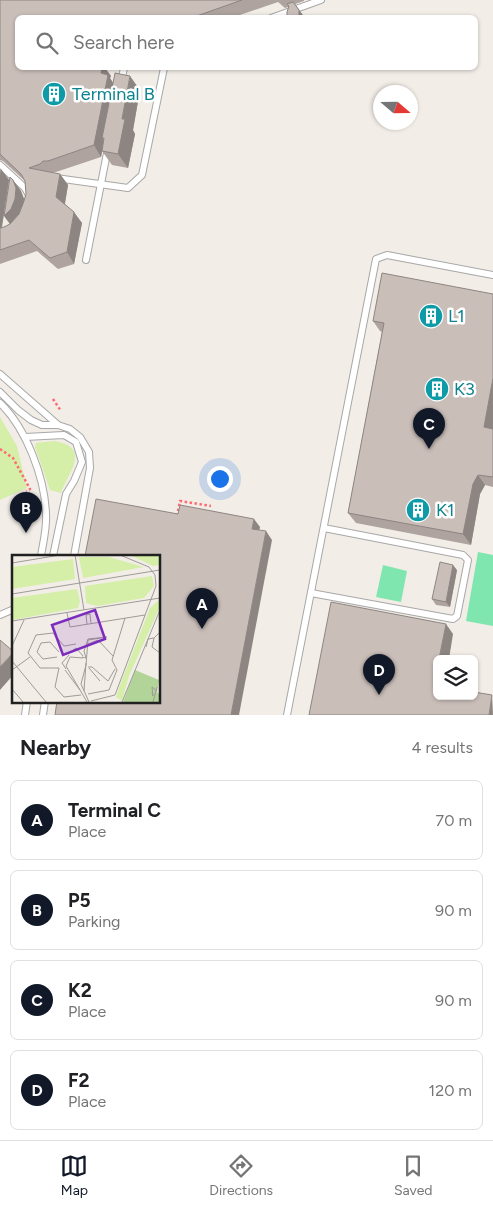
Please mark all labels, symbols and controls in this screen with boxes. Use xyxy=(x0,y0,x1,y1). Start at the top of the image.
search box xyxy=(15,15,478,70)
icon: search xyxy=(33,29,61,57)
text: Search here xyxy=(73,31,175,54)
building icon: Terminal B xyxy=(41,81,67,107)
place label: Terminal B xyxy=(72,83,155,105)
north arrow xyxy=(373,85,418,130)
building icon: L1 xyxy=(418,303,444,329)
place label: L1 xyxy=(448,305,465,327)
building icon: K3 xyxy=(424,376,450,402)
place label: K3 xyxy=(454,378,475,400)
pin: C xyxy=(413,408,445,449)
your location xyxy=(207,466,233,492)
pin: B xyxy=(10,492,42,533)
building icon: K1 xyxy=(405,497,431,523)
place label: K1 xyxy=(436,499,454,521)
inset map xyxy=(12,555,160,702)
pin: A xyxy=(186,588,218,629)
pin: D xyxy=(363,654,395,695)
map controls xyxy=(433,655,478,700)
button: layers xyxy=(433,655,478,700)
text: Nearby xyxy=(20,735,91,760)
text: 4 results xyxy=(412,738,473,757)
text: Terminal C xyxy=(68,799,161,822)
text: A xyxy=(31,811,43,830)
text: 70 m xyxy=(436,811,472,830)
text: Place xyxy=(68,822,106,841)
text: P5 xyxy=(68,889,91,912)
text: B xyxy=(32,901,42,920)
text: 90 m xyxy=(435,901,472,920)
text: Parking xyxy=(68,912,120,931)
text: K2 xyxy=(68,979,92,1002)
text: C xyxy=(31,991,43,1010)
text: 90 m xyxy=(435,991,472,1010)
text: Place xyxy=(68,1002,106,1021)
text: F2 xyxy=(68,1069,90,1092)
text: D xyxy=(31,1081,43,1100)
text: 120 m xyxy=(429,1081,472,1100)
text: Place xyxy=(68,1092,106,1111)
tab: Map xyxy=(60,1152,88,1199)
tab: Directions xyxy=(209,1152,273,1199)
tab: Saved xyxy=(394,1152,433,1199)

